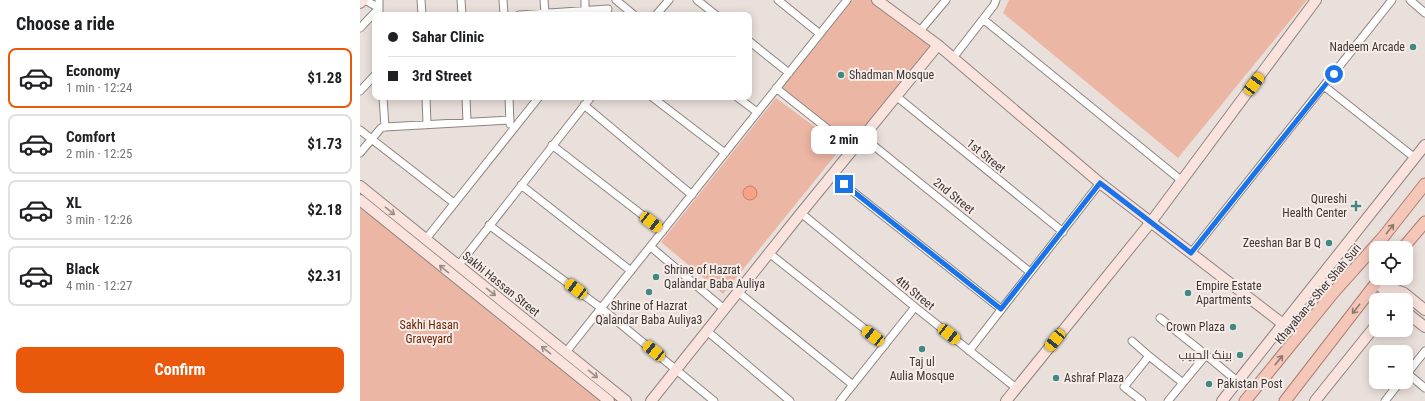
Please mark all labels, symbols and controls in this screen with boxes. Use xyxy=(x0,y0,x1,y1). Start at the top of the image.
text: Choose a ride xyxy=(16,13,115,34)
text: Sahar Clinic xyxy=(412,28,484,46)
place label: Nadeem Arcade xyxy=(1329,40,1405,54)
marker: Nadeem Arcade xyxy=(1408,42,1418,52)
icon: car xyxy=(18,60,54,96)
text: Economy xyxy=(66,62,120,80)
route start xyxy=(1325,65,1343,83)
text: 3rd Street xyxy=(412,67,472,85)
place label: Shadman Mosque xyxy=(849,68,934,82)
text: $1.28 xyxy=(307,69,342,87)
marker: Shadman Mosque xyxy=(836,70,846,80)
car xyxy=(1242,71,1266,97)
text: 1 min · 12:24 xyxy=(66,80,132,95)
icon: car xyxy=(18,126,54,162)
callout: 2 min xyxy=(811,126,877,154)
text: Comfort xyxy=(66,128,115,146)
text: 2 min xyxy=(830,132,858,147)
text: $1.73 xyxy=(307,135,342,153)
street label: 1st Street xyxy=(964,136,1009,176)
text: 2 min · 12:25 xyxy=(66,146,132,161)
route end xyxy=(835,175,853,193)
street label: 2nd Street xyxy=(931,175,978,217)
icon: car xyxy=(18,192,54,228)
place label: Qureshi Health Center xyxy=(1282,192,1347,220)
text: XL xyxy=(66,194,82,212)
marker: Qureshi Health Center xyxy=(1350,200,1362,212)
text: $2.18 xyxy=(307,201,342,219)
one-way arrow xyxy=(385,206,396,215)
car xyxy=(638,210,664,234)
text: 3 min · 12:26 xyxy=(66,212,132,227)
one-way arrow xyxy=(1385,223,1394,234)
place label: Zeeshan Bar B Q xyxy=(1243,236,1321,250)
marker: Zeeshan Bar B Q xyxy=(1324,238,1334,248)
street label: Khayaban-e-Sher Shah Suri xyxy=(1272,241,1364,347)
map controls xyxy=(1369,241,1413,389)
button: locate xyxy=(1369,241,1413,285)
street label: Sakhi Hassan Street xyxy=(460,249,543,320)
icon: car xyxy=(18,258,54,294)
text: Black xyxy=(66,260,99,278)
place label: Shrine of Hazrat Qalandar Baba Auliya xyxy=(664,263,765,291)
one-way arrow xyxy=(439,264,450,273)
text: $2.31 xyxy=(307,267,342,285)
marker: Shrine of Hazrat Qalandar Baba Auliya xyxy=(651,272,661,282)
street label: 4th Street xyxy=(893,273,938,313)
car xyxy=(563,277,589,301)
text: 4 min · 12:27 xyxy=(66,278,132,293)
place label: Empire Estate Apartments xyxy=(1196,279,1262,307)
marker: Shrine of Hazrat Qalandar Baba Auliya3 xyxy=(644,287,654,297)
one-way arrow xyxy=(486,288,497,297)
marker: Empire Estate Apartments xyxy=(1183,288,1193,298)
button: + xyxy=(1369,293,1413,337)
place label: Shrine of Hazrat Qalandar Baba Auliya3 xyxy=(596,299,702,327)
one-way arrow xyxy=(1352,303,1360,314)
park label: Sakhi Hasan Graveyard xyxy=(400,318,459,346)
place label: Crown Plaza xyxy=(1166,320,1225,334)
car xyxy=(936,322,962,346)
marker: Crown Plaza xyxy=(1228,322,1238,332)
car xyxy=(860,324,886,348)
car xyxy=(1043,327,1067,353)
car xyxy=(641,339,667,363)
marker: Taj ul Aulia Mosque xyxy=(917,344,927,354)
button: − xyxy=(1369,345,1413,389)
one-way arrow xyxy=(540,346,551,355)
button: Confirm xyxy=(16,347,344,393)
place label: بينک الحبيب xyxy=(1179,348,1232,362)
marker: بينک الحبيب xyxy=(1235,350,1245,360)
place label: Taj ul Aulia Mosque xyxy=(890,355,955,383)
one-way arrow xyxy=(1274,355,1283,365)
one-way arrow xyxy=(587,369,598,378)
place label: Ashraf Plaza xyxy=(1064,371,1124,385)
marker: Ashraf Plaza xyxy=(1051,373,1061,383)
place label: Pakistan Post xyxy=(1217,377,1283,391)
marker: Pakistan Post xyxy=(1204,379,1214,389)

